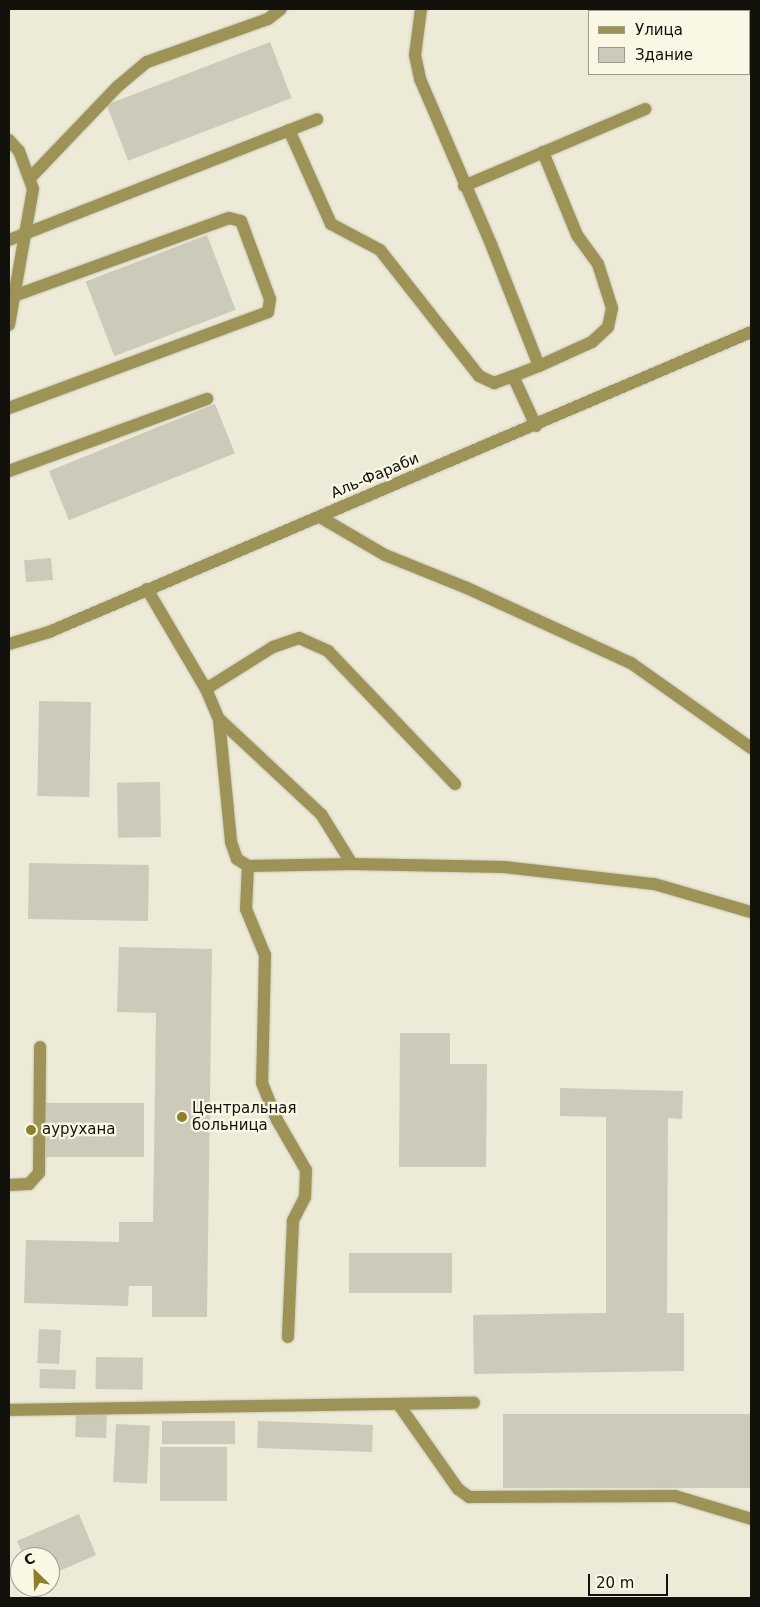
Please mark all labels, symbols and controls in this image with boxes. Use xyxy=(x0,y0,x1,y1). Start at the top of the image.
legend xyxy=(588,10,750,75)
text: Улица xyxy=(635,21,683,39)
text: Здание xyxy=(635,46,693,64)
street label: Аль-Фараби xyxy=(328,449,422,503)
place label: Центральная больница xyxy=(192,1099,297,1134)
marker: Центральная больница xyxy=(176,1111,188,1123)
place label: аурухана xyxy=(42,1121,116,1139)
marker: аурухана xyxy=(24,1123,38,1137)
north arrow xyxy=(10,1547,60,1597)
text: С xyxy=(21,1550,37,1569)
scale bar xyxy=(590,1564,670,1596)
text: 20 m xyxy=(596,1574,634,1592)

